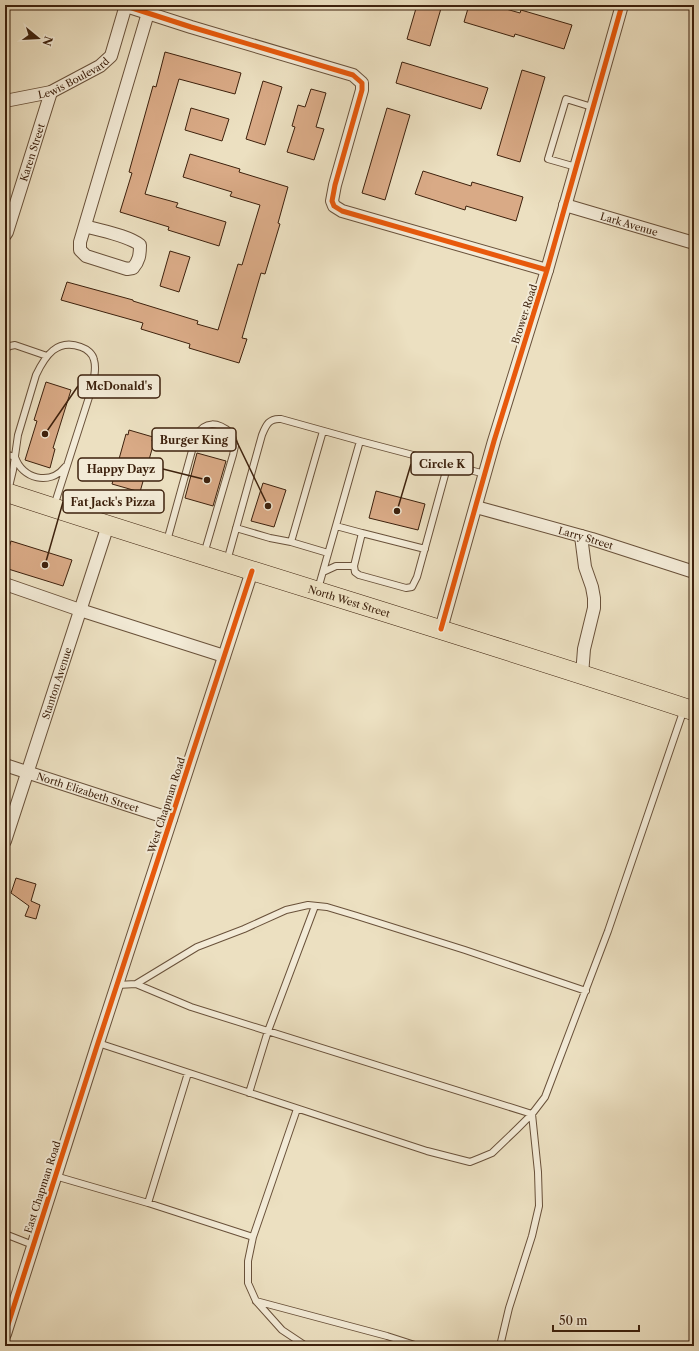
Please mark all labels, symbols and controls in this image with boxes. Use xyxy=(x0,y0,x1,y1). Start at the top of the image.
north arrow xyxy=(18,18,58,58)
text: N xyxy=(39,34,56,48)
street label: Lewis Boulevard xyxy=(37,55,112,101)
street label: Karen Street xyxy=(17,122,48,183)
street label: Lark Avenue xyxy=(599,210,660,239)
street label: Brower Road xyxy=(509,283,540,346)
callout: McDonald's xyxy=(78,375,160,398)
text: McDonald's xyxy=(86,379,152,393)
callout: Burger King xyxy=(152,428,236,451)
text: Burger King xyxy=(160,433,229,447)
callout: Circle K xyxy=(411,452,473,475)
text: Circle K xyxy=(419,457,466,471)
callout: Happy Dayz xyxy=(78,458,163,481)
text: Happy Dayz xyxy=(87,462,155,476)
callout: Fat Jack's Pizza xyxy=(63,490,164,513)
text: Fat Jack's Pizza xyxy=(71,495,156,509)
street label: Larry Street xyxy=(557,524,615,553)
street label: North West Street xyxy=(306,583,392,621)
street label: Stanton Avenue xyxy=(39,645,75,721)
street label: West Chapman Road xyxy=(145,756,188,856)
street label: North Elizabeth Street xyxy=(35,770,141,815)
street label: East Chapman Road xyxy=(21,1139,64,1235)
scale bar xyxy=(553,1307,639,1333)
text: 50 m xyxy=(559,1313,588,1328)

